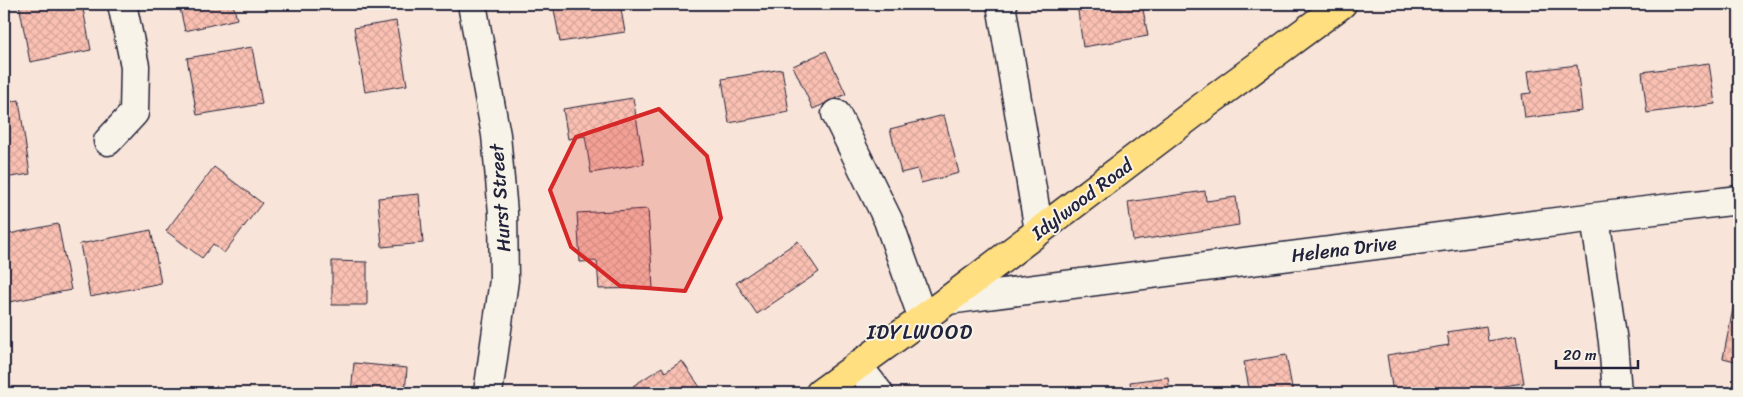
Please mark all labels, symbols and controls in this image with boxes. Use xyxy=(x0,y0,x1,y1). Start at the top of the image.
street label: Hurst Street xyxy=(480,142,520,253)
street label: Idylwood Road xyxy=(1023,148,1142,249)
street label: Helena Drive xyxy=(1289,226,1399,272)
district label: IDYLWOOD xyxy=(866,313,973,351)
scale bar xyxy=(1556,337,1638,369)
text: 20 m xyxy=(1563,342,1597,368)

